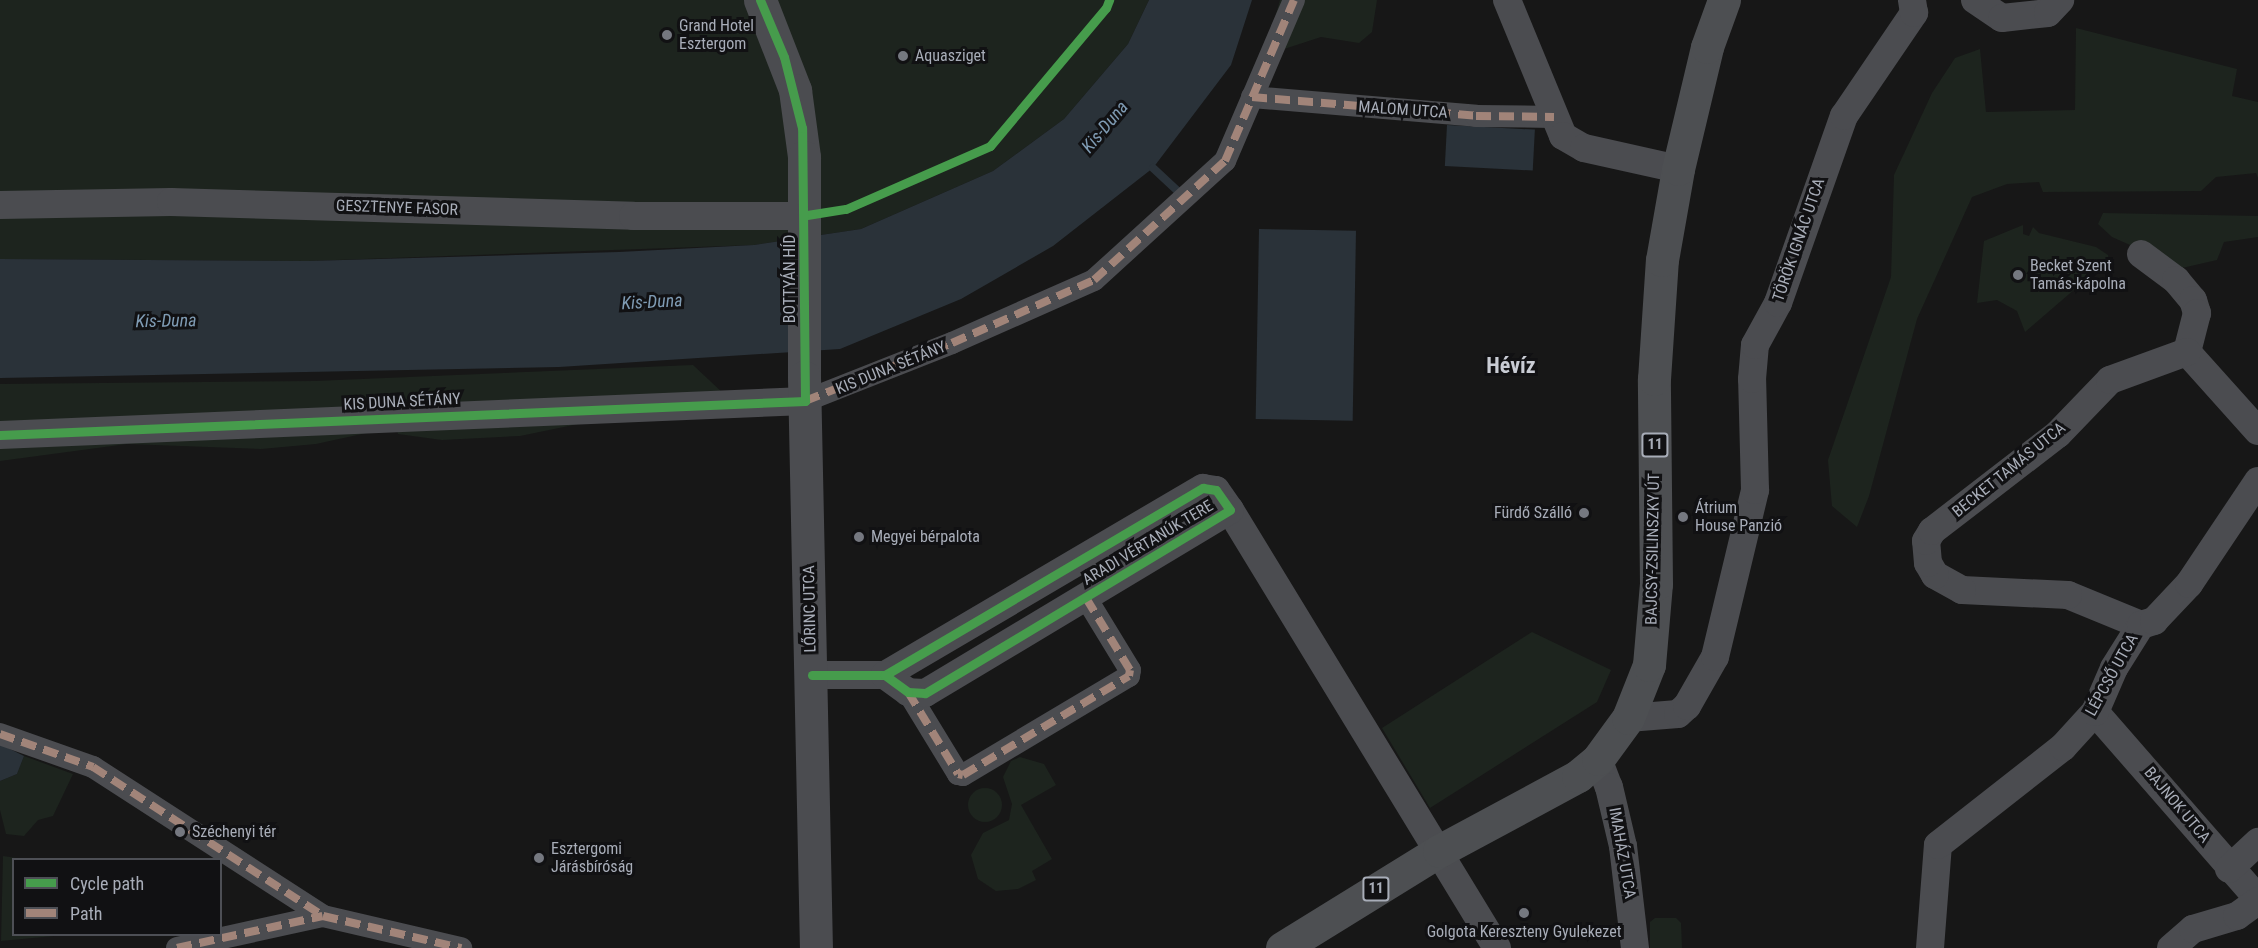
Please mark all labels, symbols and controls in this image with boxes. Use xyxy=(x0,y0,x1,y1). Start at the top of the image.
place label: Grand Hotel Esztergom xyxy=(679,16,754,54)
marker: Grand Hotel Esztergom xyxy=(660,28,674,42)
place label: Aquasziget xyxy=(915,46,986,66)
marker: Aquasziget xyxy=(896,49,910,63)
water label: Kis-Duna xyxy=(1077,97,1133,157)
street label: MALOM UTCA xyxy=(1358,97,1448,123)
street label: TÖRÖK IGNÁC UTCA xyxy=(1769,176,1829,304)
street label: GESZTENYE FASOR xyxy=(336,196,458,220)
street label: BOTTYÁN HÍD xyxy=(780,235,800,323)
place label: Becket Szent Tamás-kápolna xyxy=(2030,256,2126,294)
marker: Becket Szent Tamás-kápolna xyxy=(2011,268,2025,282)
water label: Kis-Duna xyxy=(621,290,683,314)
water label: Kis-Duna xyxy=(135,310,197,332)
street label: KIS DUNA SÉTÁNY xyxy=(833,337,949,399)
district label: Hévíz xyxy=(1486,353,1536,379)
street label: KIS DUNA SÉTÁNY xyxy=(343,389,461,415)
street label: BECKET TAMÁS UTCA xyxy=(1948,418,2070,522)
road number: 11 xyxy=(1640,433,1670,457)
street label: BAJCSY-ZSILINSZKY ÚT xyxy=(1642,473,1664,625)
street label: ARADI VÉRTANÚK TERE xyxy=(1079,496,1217,590)
place label: Átrium House Panzió xyxy=(1695,498,1782,536)
place label: Fürdő Szálló xyxy=(1494,503,1572,523)
marker: Fürdő Szálló xyxy=(1577,506,1591,520)
marker: Átrium House Panzió xyxy=(1676,510,1690,524)
place label: Megyei bérpalota xyxy=(871,527,980,547)
marker: Megyei bérpalota xyxy=(852,530,866,544)
street label: LŐRINC UTCA xyxy=(800,565,820,653)
street label: LÉPCSŐ UTCA xyxy=(2082,631,2142,719)
street label: BAJNOK UTCA xyxy=(2140,763,2214,847)
street label: IMAHÁZ UTCA xyxy=(1605,806,1639,900)
place label: Széchenyi tér xyxy=(192,822,276,842)
marker: Széchenyi tér xyxy=(173,825,187,839)
place label: Esztergomi Járásbíróság xyxy=(551,839,633,877)
marker: Esztergomi Járásbíróság xyxy=(532,851,546,865)
legend xyxy=(12,858,222,936)
text: Cycle path xyxy=(70,873,144,894)
road number: 11 xyxy=(1361,877,1391,901)
text: Path xyxy=(70,903,103,924)
marker: Golgota Kereszteny Gyulekezet xyxy=(1517,906,1531,920)
place label: Golgota Kereszteny Gyulekezet xyxy=(1427,922,1621,942)

